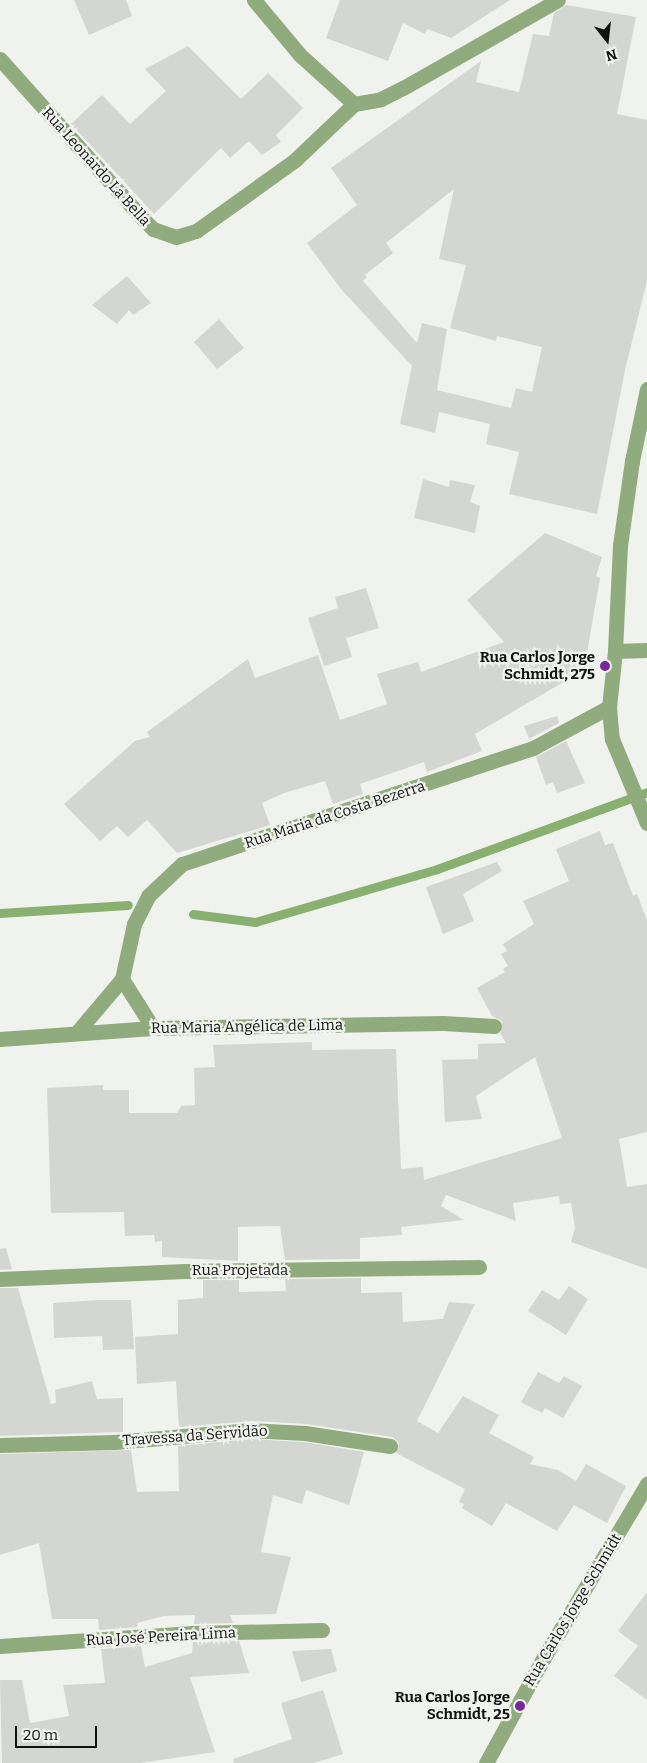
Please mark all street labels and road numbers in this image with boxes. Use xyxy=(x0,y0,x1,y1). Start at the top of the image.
street label: Rua Leonardo La Bella xyxy=(38,104,154,230)
street label: Rua Maria da Costa Bezerra xyxy=(242,777,428,853)
street label: Rua Maria Angélica de Lima xyxy=(151,1016,343,1038)
street label: Rua Projetada xyxy=(192,1262,288,1280)
street label: Travessa da Servidão xyxy=(122,1422,268,1450)
street label: Rua Carlos Jorge Schmidt xyxy=(520,1530,626,1690)
street label: Rua José Pereira Lima xyxy=(86,1624,236,1650)

